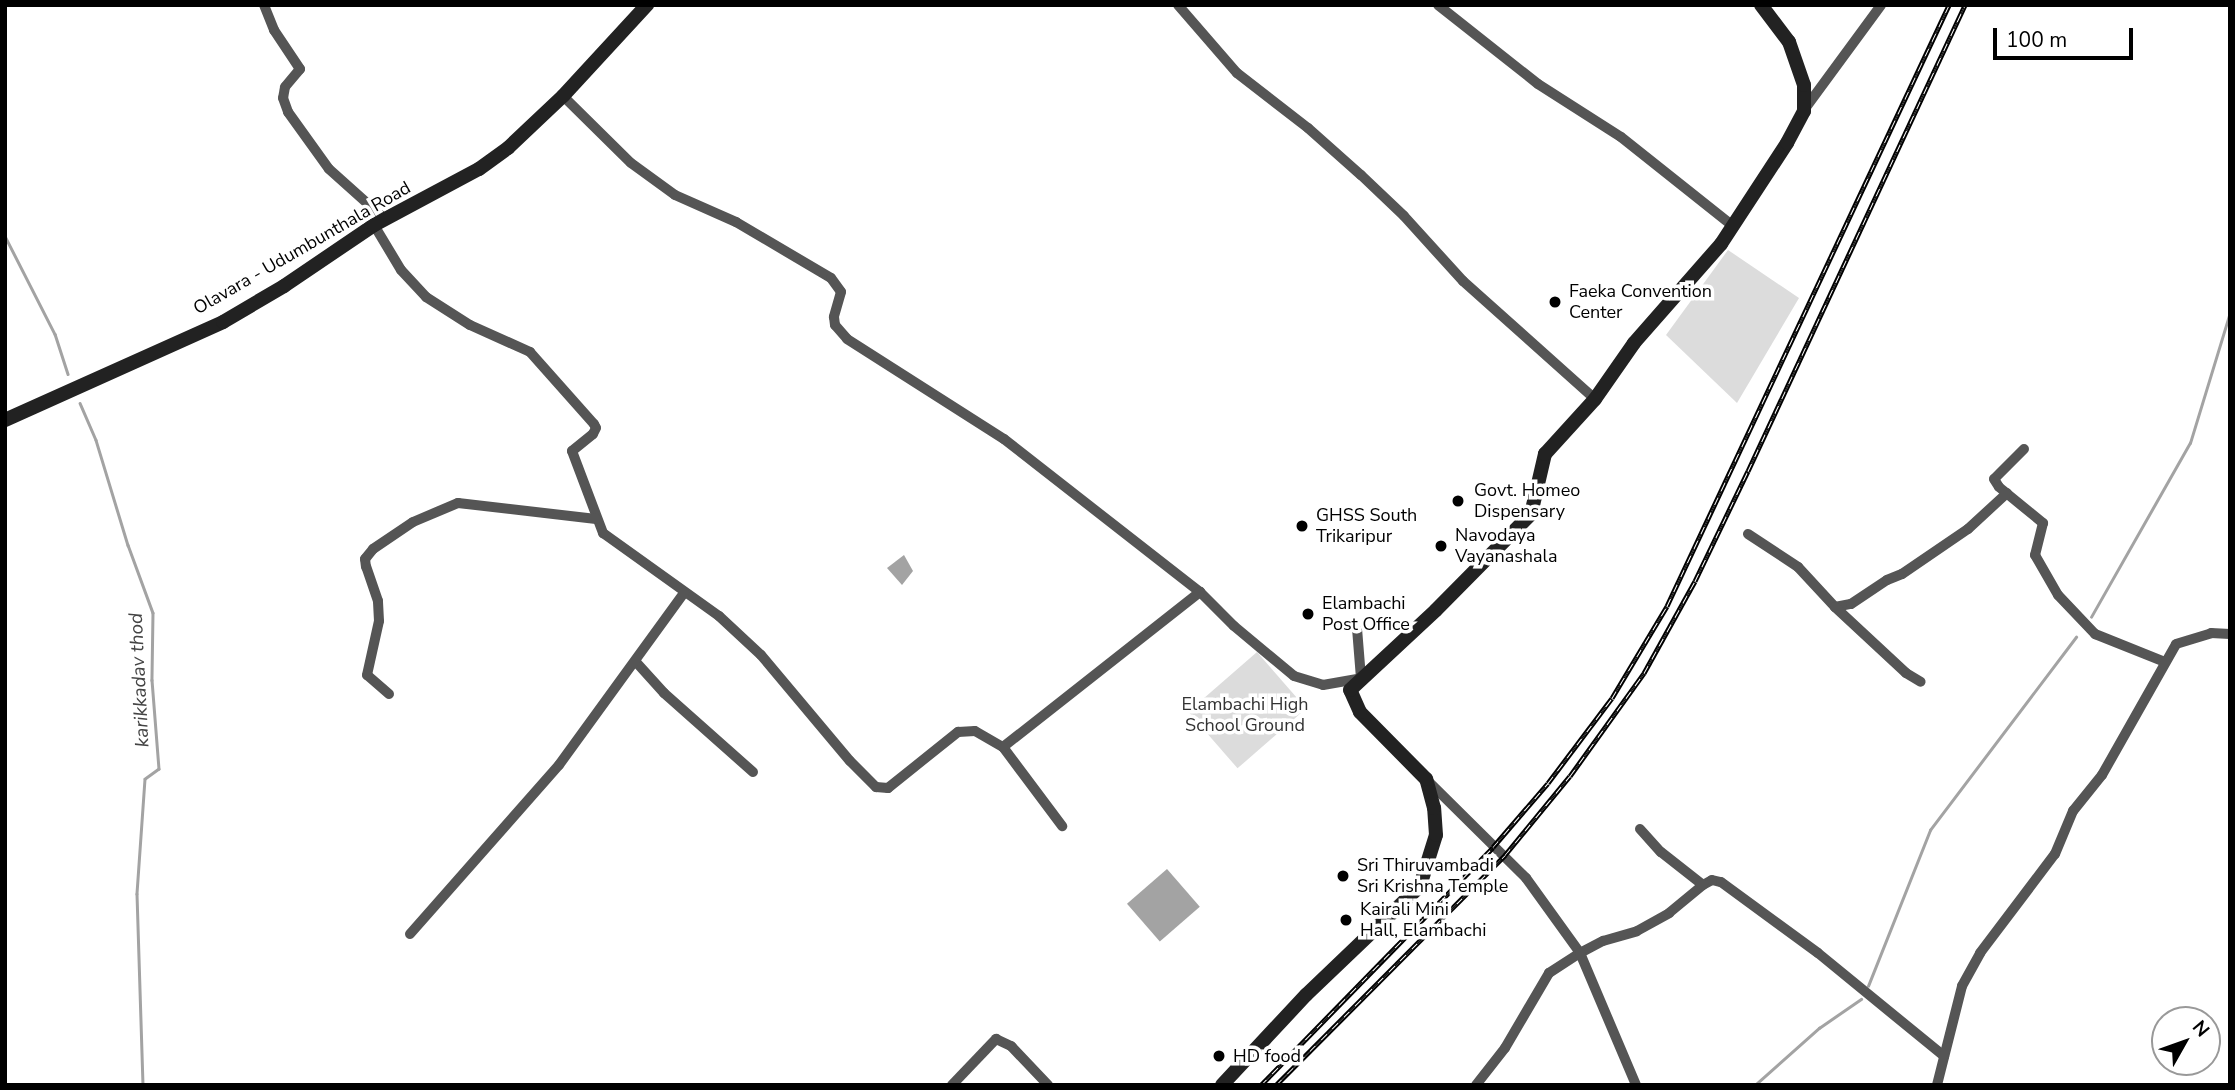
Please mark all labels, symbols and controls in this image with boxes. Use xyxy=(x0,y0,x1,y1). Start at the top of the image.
scale bar xyxy=(1997,14,2137,58)
text: 100 m xyxy=(2006,26,2067,54)
street label: Olavara - Udumbunthala Road xyxy=(189,177,415,319)
place label: Faeka Convention Center xyxy=(1569,281,1712,324)
marker: Faeka Convention Center xyxy=(1547,294,1563,310)
place label: Govt. Homeo Dispensary xyxy=(1474,480,1580,522)
marker: Govt. Homeo Dispensary xyxy=(1448,491,1468,511)
place label: GHSS South Trikaripur xyxy=(1316,505,1417,548)
marker: GHSS South Trikaripur xyxy=(1294,518,1310,534)
place label: Navodaya Vayanashala xyxy=(1455,525,1557,568)
marker: Navodaya Vayanashala xyxy=(1433,538,1449,554)
place label: Elambachi Post Office xyxy=(1322,593,1410,636)
marker: Elambachi Post Office xyxy=(1300,606,1316,622)
water label: karikkadav thod xyxy=(125,612,155,748)
park label: Elambachi High School Ground xyxy=(1182,694,1308,736)
place label: Sri Thiruvambadi Sri Krishna Temple xyxy=(1357,855,1508,898)
marker: Sri Thiruvambadi Sri Krishna Temple xyxy=(1335,868,1351,884)
place label: Kairali Mini Hall, Elambachi xyxy=(1360,899,1486,942)
marker: Kairali Mini Hall, Elambachi xyxy=(1338,912,1354,928)
north arrow xyxy=(2151,1006,2221,1076)
text: N xyxy=(2186,1015,2215,1043)
place label: HD food xyxy=(1233,1045,1301,1067)
marker: HD food xyxy=(1211,1048,1227,1064)

